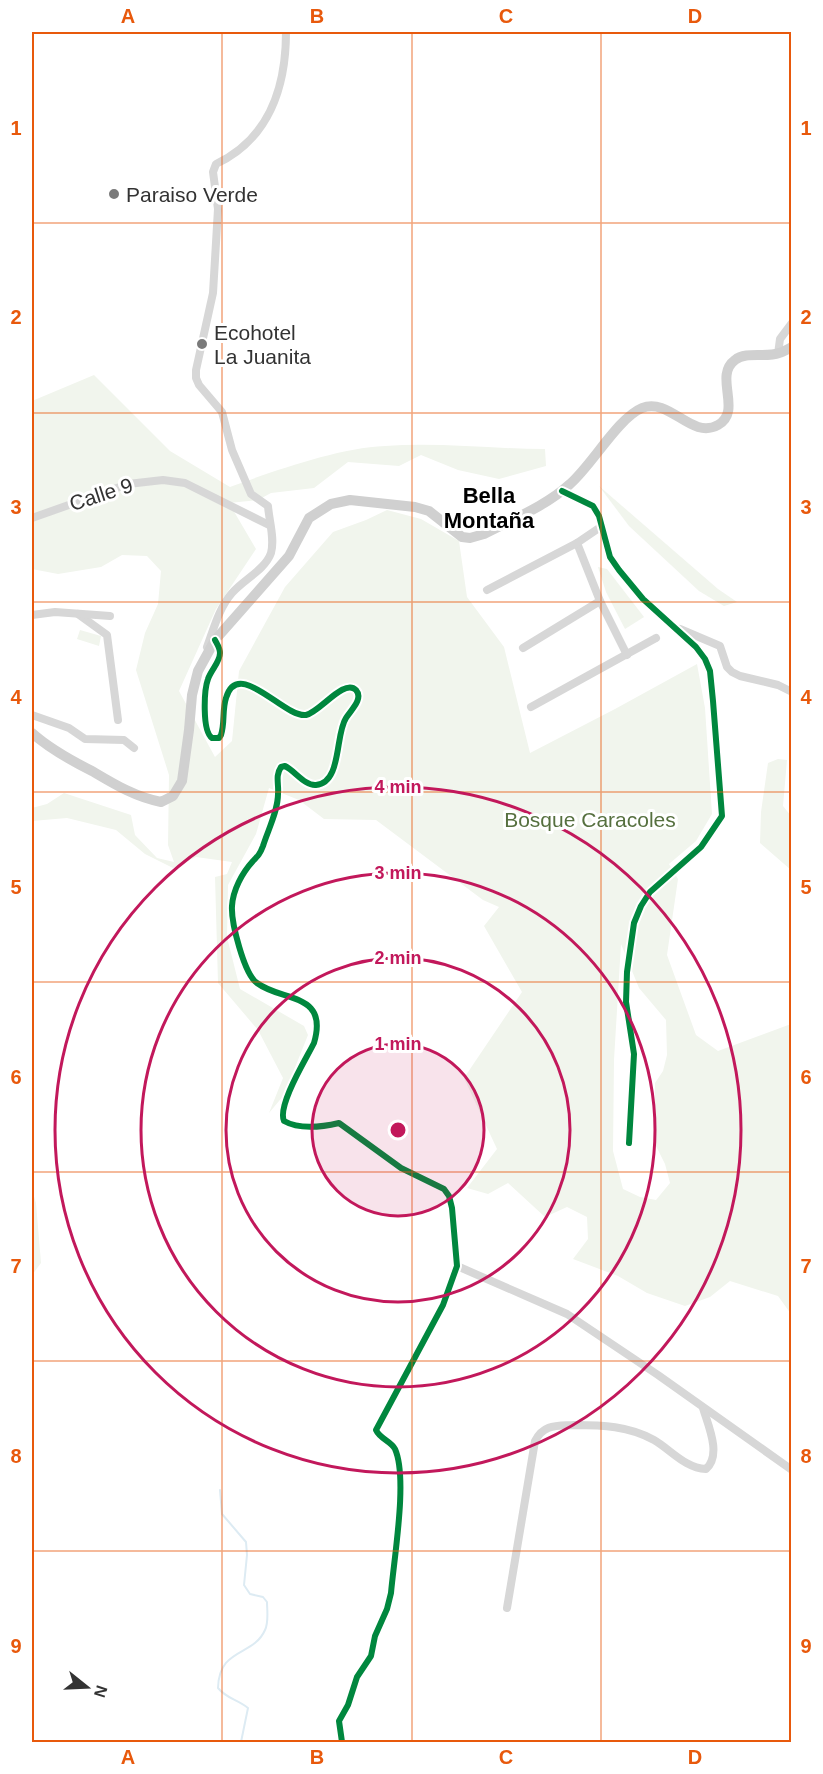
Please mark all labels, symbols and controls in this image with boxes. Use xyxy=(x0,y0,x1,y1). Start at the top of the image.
text: A xyxy=(121,5,135,27)
text: B xyxy=(310,5,324,27)
text: C xyxy=(499,5,513,27)
text: D xyxy=(688,5,702,27)
text: 1 xyxy=(10,117,22,139)
text: 1 xyxy=(800,117,812,139)
place label: Paraiso Verde xyxy=(126,183,258,206)
marker: Paraiso Verde xyxy=(107,187,121,201)
text: 2 xyxy=(10,306,22,328)
text: 2 xyxy=(800,306,812,328)
place label: Ecohotel La Juanita xyxy=(214,321,311,368)
marker: Ecohotel La Juanita xyxy=(195,337,209,351)
street label: Calle 9 xyxy=(66,473,136,515)
district label: Bella Montaña xyxy=(444,483,535,533)
text: 3 xyxy=(10,496,22,518)
text: 3 xyxy=(800,496,812,518)
text: 4 xyxy=(10,686,22,708)
text: 4 xyxy=(800,686,812,708)
text: 4 min xyxy=(374,777,422,797)
park label: Bosque Caracoles xyxy=(504,808,676,831)
text: 3 min xyxy=(374,863,422,883)
text: 5 xyxy=(10,876,22,898)
text: 5 xyxy=(800,876,812,898)
text: 2 min xyxy=(374,948,422,968)
text: 1 min xyxy=(374,1034,422,1054)
text: 6 xyxy=(10,1066,22,1088)
text: 6 xyxy=(800,1066,812,1088)
centre of rings xyxy=(388,1120,408,1140)
text: 7 xyxy=(10,1255,22,1277)
text: 7 xyxy=(800,1255,812,1277)
text: 8 xyxy=(10,1445,22,1467)
text: 8 xyxy=(800,1445,812,1467)
text: 9 xyxy=(10,1635,22,1657)
text: 9 xyxy=(800,1635,812,1657)
north arrow xyxy=(57,1657,117,1717)
text: N xyxy=(91,1683,111,1700)
text: A xyxy=(121,1746,135,1768)
text: B xyxy=(310,1746,324,1768)
text: C xyxy=(499,1746,513,1768)
text: D xyxy=(688,1746,702,1768)

